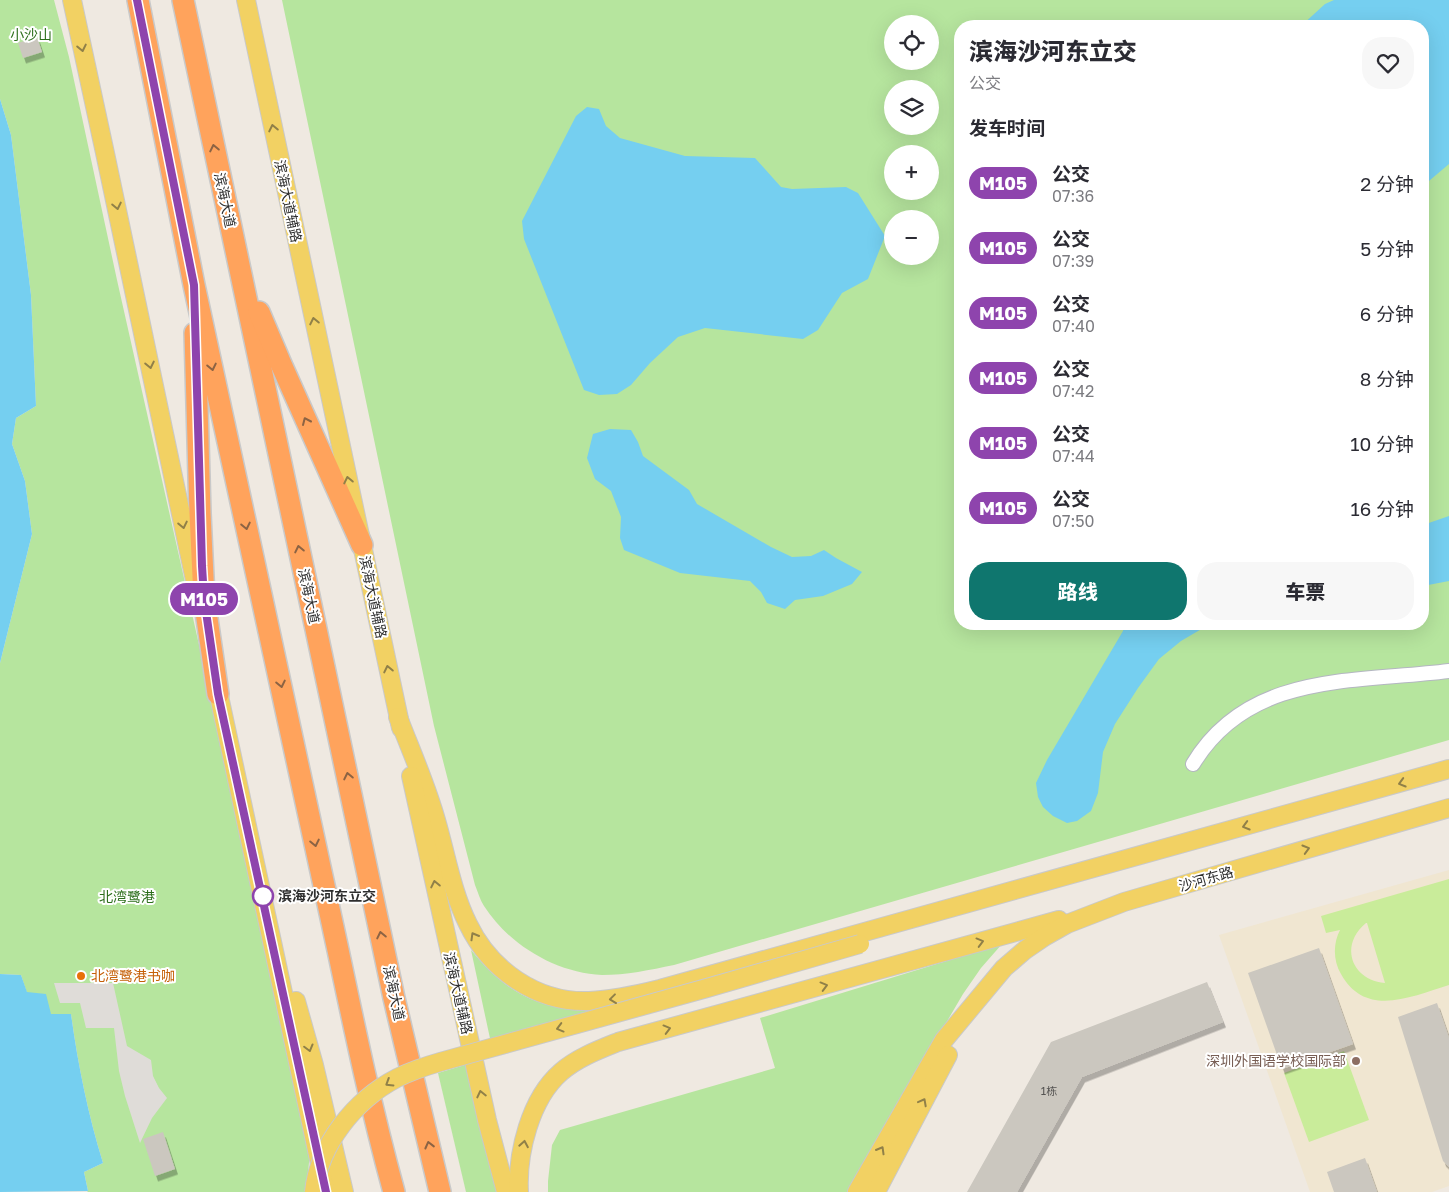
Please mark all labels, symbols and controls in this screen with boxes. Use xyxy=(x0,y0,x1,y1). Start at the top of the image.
map controls xyxy=(884,15,939,265)
button: locate xyxy=(884,15,939,70)
park label: 小沙山 xyxy=(10,26,52,43)
text: 滨海沙河东立交 xyxy=(969,36,1137,65)
button: heart xyxy=(1362,37,1414,89)
one-way arrow xyxy=(76,43,87,52)
text: 公交 xyxy=(969,73,1001,93)
button: layers xyxy=(884,80,939,135)
text: 发车时间 xyxy=(969,116,1045,139)
one-way arrow xyxy=(268,124,279,132)
one-way arrow xyxy=(209,143,220,152)
button: + xyxy=(884,145,939,200)
street label: 滨海大道辅路 xyxy=(271,158,306,244)
text: 公交 xyxy=(1052,162,1090,185)
street label: 滨海大道 xyxy=(211,171,240,229)
text: M105 xyxy=(979,172,1027,194)
text: 2 分钟 xyxy=(1360,172,1414,195)
text: 07:36 xyxy=(1052,186,1094,206)
one-way arrow xyxy=(111,202,121,211)
button: − xyxy=(884,210,939,265)
text: 公交 xyxy=(1052,227,1090,250)
text: M105 xyxy=(979,237,1027,259)
text: 5 分钟 xyxy=(1360,237,1414,260)
text: 07:39 xyxy=(1052,251,1094,271)
text: 公交 xyxy=(1052,292,1090,315)
text: M105 xyxy=(979,302,1027,324)
text: 6 分钟 xyxy=(1360,302,1414,325)
text: 07:40 xyxy=(1052,316,1095,336)
one-way arrow xyxy=(309,317,320,326)
text: 公交 xyxy=(1052,357,1090,380)
one-way arrow xyxy=(144,361,155,370)
one-way arrow xyxy=(206,362,216,371)
text: M105 xyxy=(979,367,1027,389)
text: 8 分钟 xyxy=(1360,367,1414,390)
text: 07:42 xyxy=(1052,381,1094,401)
one-way arrow xyxy=(301,417,312,426)
text: 公交 xyxy=(1052,422,1090,445)
text: M105 xyxy=(979,432,1027,454)
text: 10 分钟 xyxy=(1350,432,1414,455)
text: 07:44 xyxy=(1052,446,1095,466)
one-way arrow xyxy=(343,476,354,485)
text: 公交 xyxy=(1052,487,1090,510)
text: M105 xyxy=(979,497,1027,519)
text: 16 分钟 xyxy=(1351,497,1414,520)
text: 07:50 xyxy=(1052,511,1094,531)
one-way arrow xyxy=(177,520,188,529)
one-way arrow xyxy=(240,521,251,530)
one-way arrow xyxy=(294,544,305,553)
street label: 滨海大道辅路 xyxy=(356,554,391,640)
button: 路线 xyxy=(969,562,1187,620)
button: 车票 xyxy=(1197,562,1414,620)
street label: 滨海大道 xyxy=(295,567,324,625)
line badge: M105 xyxy=(169,583,239,615)
text: M105 xyxy=(180,588,228,610)
one-way arrow xyxy=(383,665,394,673)
one-way arrow xyxy=(275,680,285,689)
one-way arrow xyxy=(343,772,353,780)
one-way arrow xyxy=(1398,777,1407,787)
one-way arrow xyxy=(1242,821,1250,831)
one-way arrow xyxy=(309,839,320,848)
one-way arrow xyxy=(1301,845,1309,855)
street label: 沙河东路 xyxy=(1177,863,1235,894)
one-way arrow xyxy=(430,880,440,888)
marker: 滨海沙河东立交 xyxy=(252,885,274,907)
place label: 滨海沙河东立交 xyxy=(278,887,376,904)
park label: 北湾鹭港 xyxy=(99,888,155,905)
one-way arrow xyxy=(376,931,387,939)
one-way arrow xyxy=(471,932,481,941)
one-way arrow xyxy=(976,938,984,948)
street label: 滨海大道辅路 xyxy=(441,950,476,1036)
street label: 滨海大道 xyxy=(380,964,409,1022)
place label: 北湾鹭港书咖 xyxy=(91,967,175,984)
marker: 北湾鹭港书咖 xyxy=(75,970,87,982)
one-way arrow xyxy=(819,981,827,991)
one-way arrow xyxy=(608,993,616,1004)
one-way arrow xyxy=(557,1022,565,1032)
one-way arrow xyxy=(663,1024,671,1035)
one-way arrow xyxy=(303,1043,313,1051)
place label: 深圳外国语学校国际部 xyxy=(1206,1052,1346,1069)
marker: 深圳外国语学校国际部 xyxy=(1350,1055,1362,1067)
one-way arrow xyxy=(386,1077,395,1086)
house number: 1栋 xyxy=(1041,1084,1057,1097)
one-way arrow xyxy=(476,1089,487,1098)
one-way arrow xyxy=(917,1099,927,1108)
one-way arrow xyxy=(518,1139,529,1148)
one-way arrow xyxy=(424,1140,435,1149)
one-way arrow xyxy=(874,1146,884,1155)

